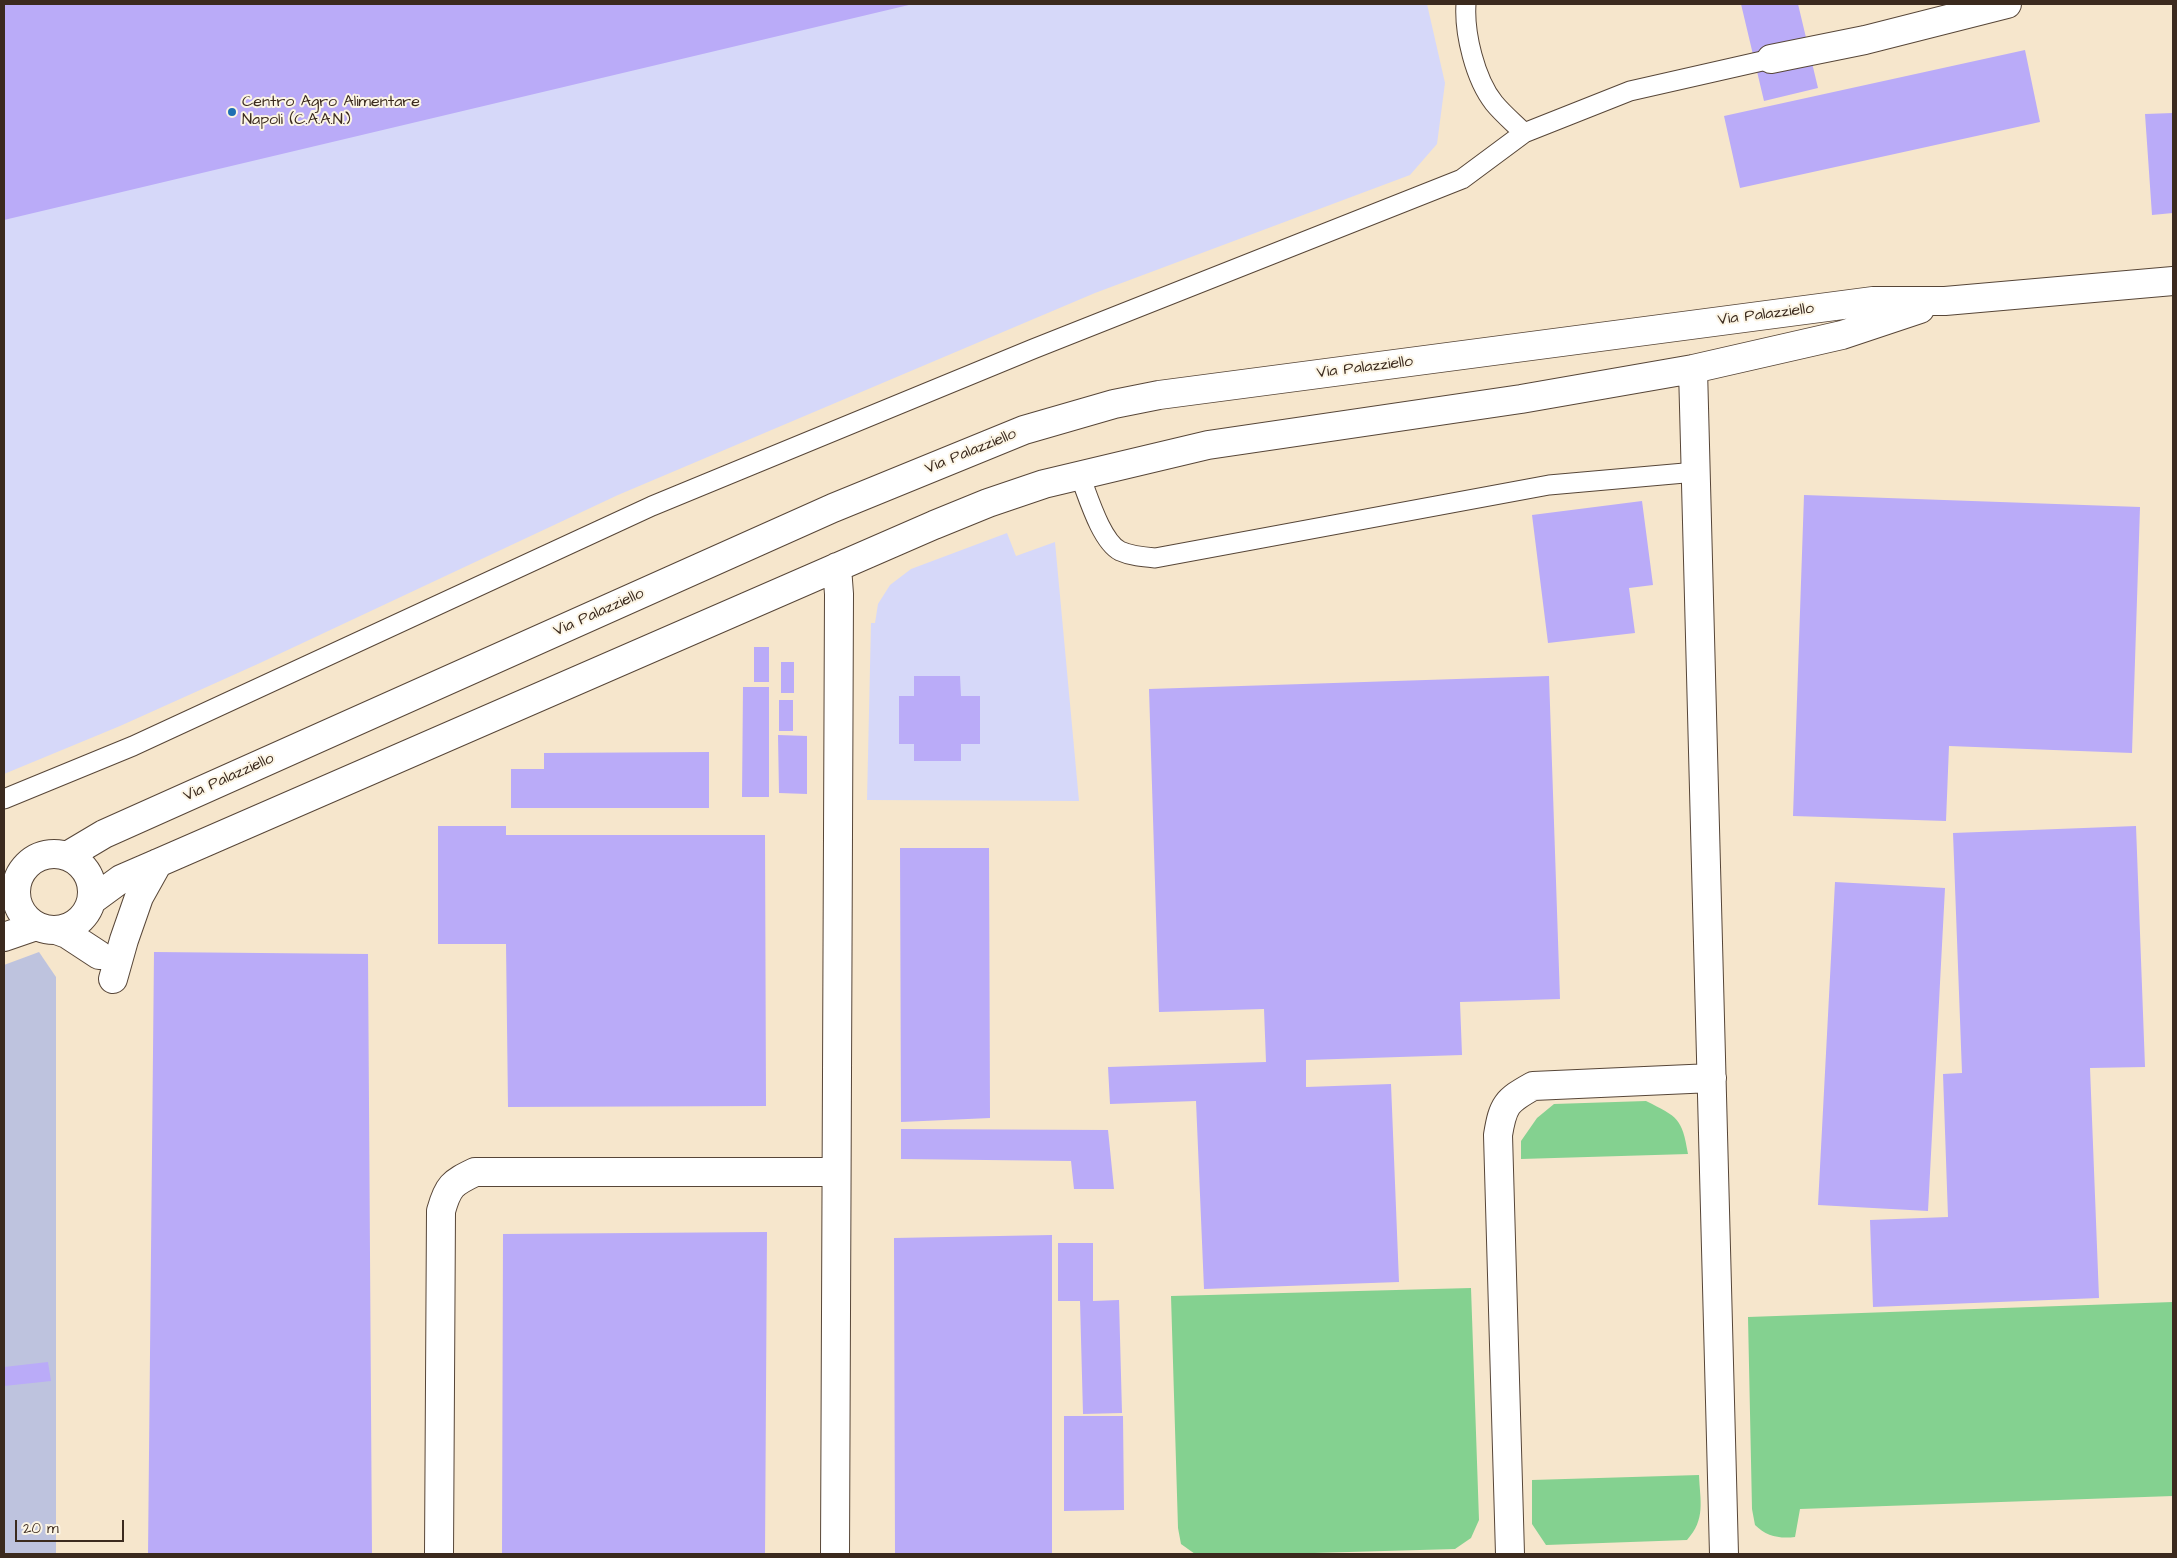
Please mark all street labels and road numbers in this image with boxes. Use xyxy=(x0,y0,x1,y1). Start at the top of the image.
street label: Via Palazziello xyxy=(1717,300,1815,330)
street label: Via Palazziello xyxy=(1316,353,1414,383)
street label: Via Palazziello xyxy=(922,425,1020,479)
street label: Via Palazziello xyxy=(551,585,647,641)
street label: Via Palazziello xyxy=(181,750,277,806)

